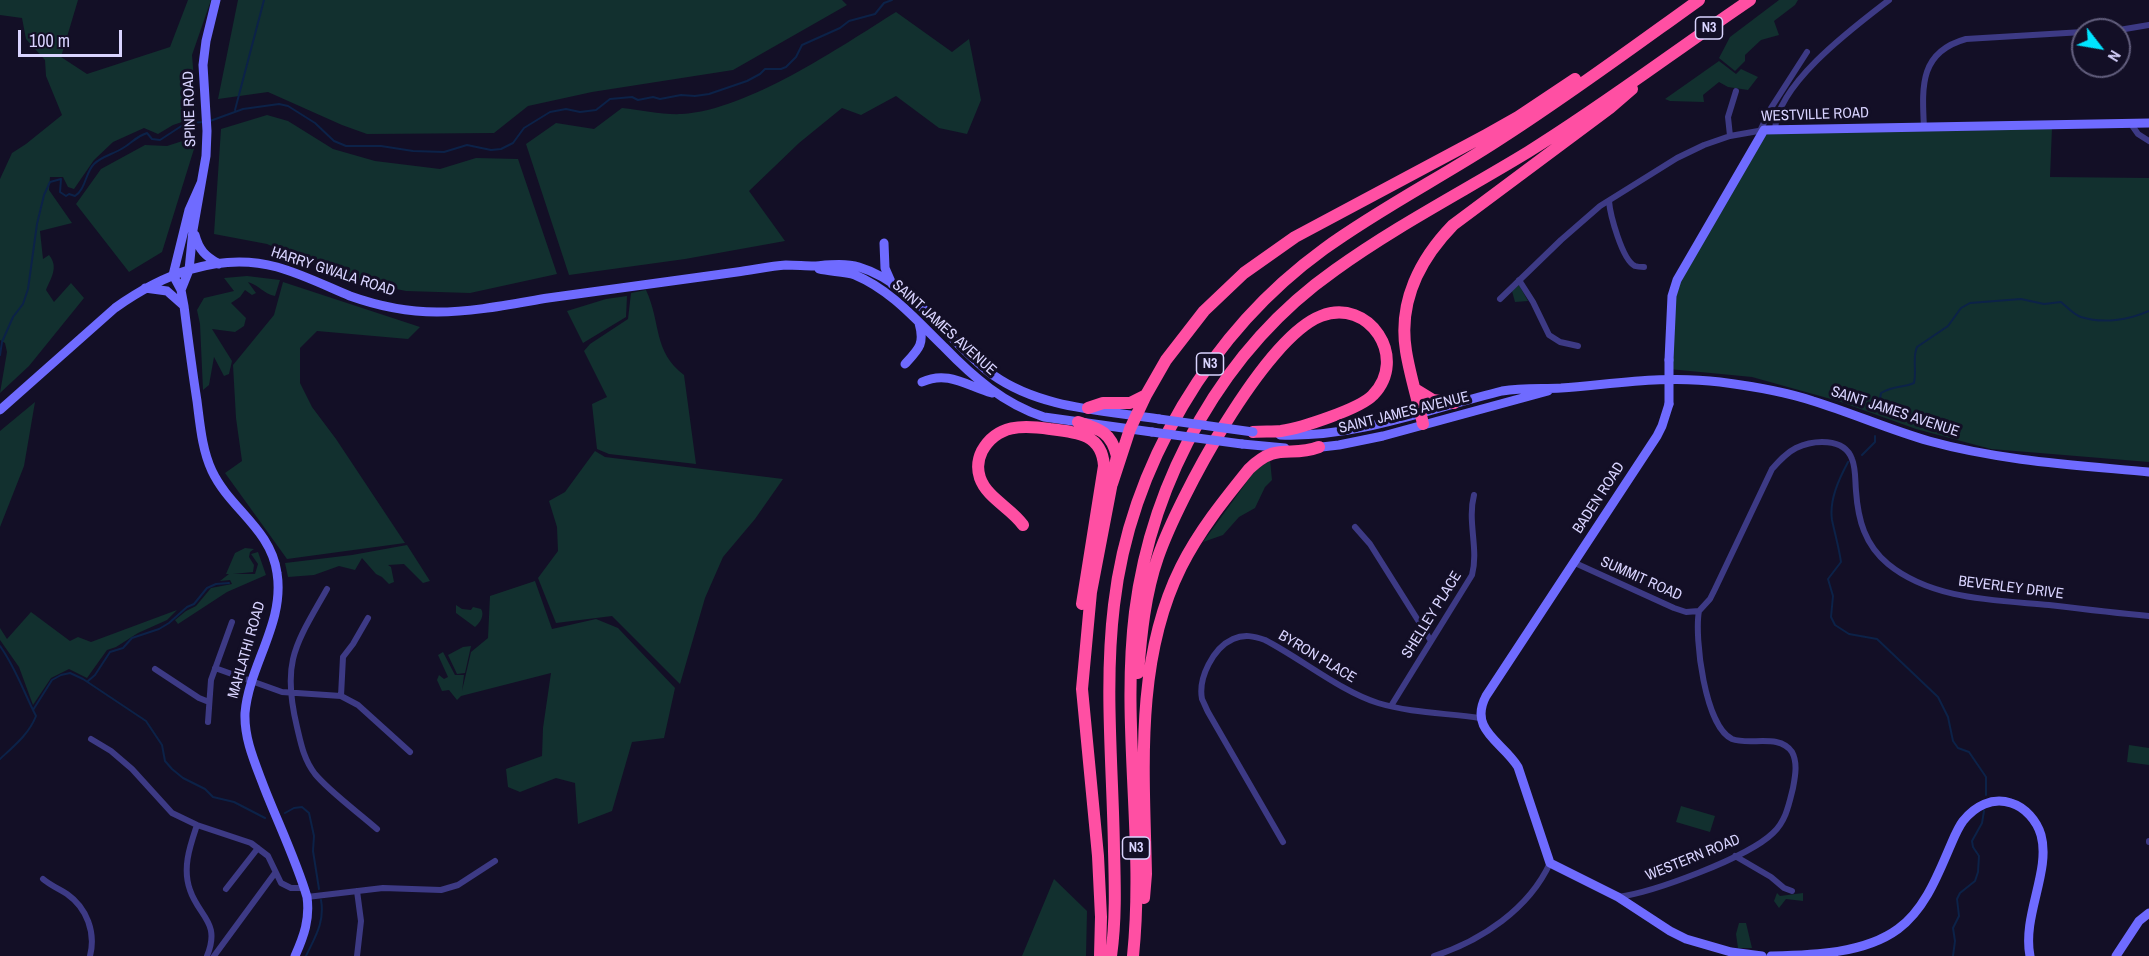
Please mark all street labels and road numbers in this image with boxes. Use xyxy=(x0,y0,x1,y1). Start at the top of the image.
road number: N3 xyxy=(1696,17,1722,39)
street label: SPINE ROAD xyxy=(180,71,200,147)
street label: WESTVILLE ROAD xyxy=(1761,104,1869,126)
street label: HARRY GWALA ROAD xyxy=(269,243,397,301)
street label: SAINT JAMES AVENUE xyxy=(888,277,1000,379)
road number: N3 xyxy=(1196,353,1224,375)
street label: SAINT JAMES AVENUE xyxy=(1829,383,1961,441)
street label: SAINT JAMES AVENUE xyxy=(1337,388,1471,438)
street label: BADEN ROAD xyxy=(1569,459,1629,537)
street label: SUMMIT ROAD xyxy=(1597,553,1685,605)
street label: SHELLEY PLACE xyxy=(1398,568,1466,662)
street label: BEVERLEY DRIVE xyxy=(1957,573,2065,603)
street label: MAHLATHI ROAD xyxy=(225,599,269,701)
street label: BYRON PLACE xyxy=(1275,627,1359,687)
street label: WESTERN ROAD xyxy=(1643,831,1743,885)
road number: N3 xyxy=(1122,837,1150,859)

